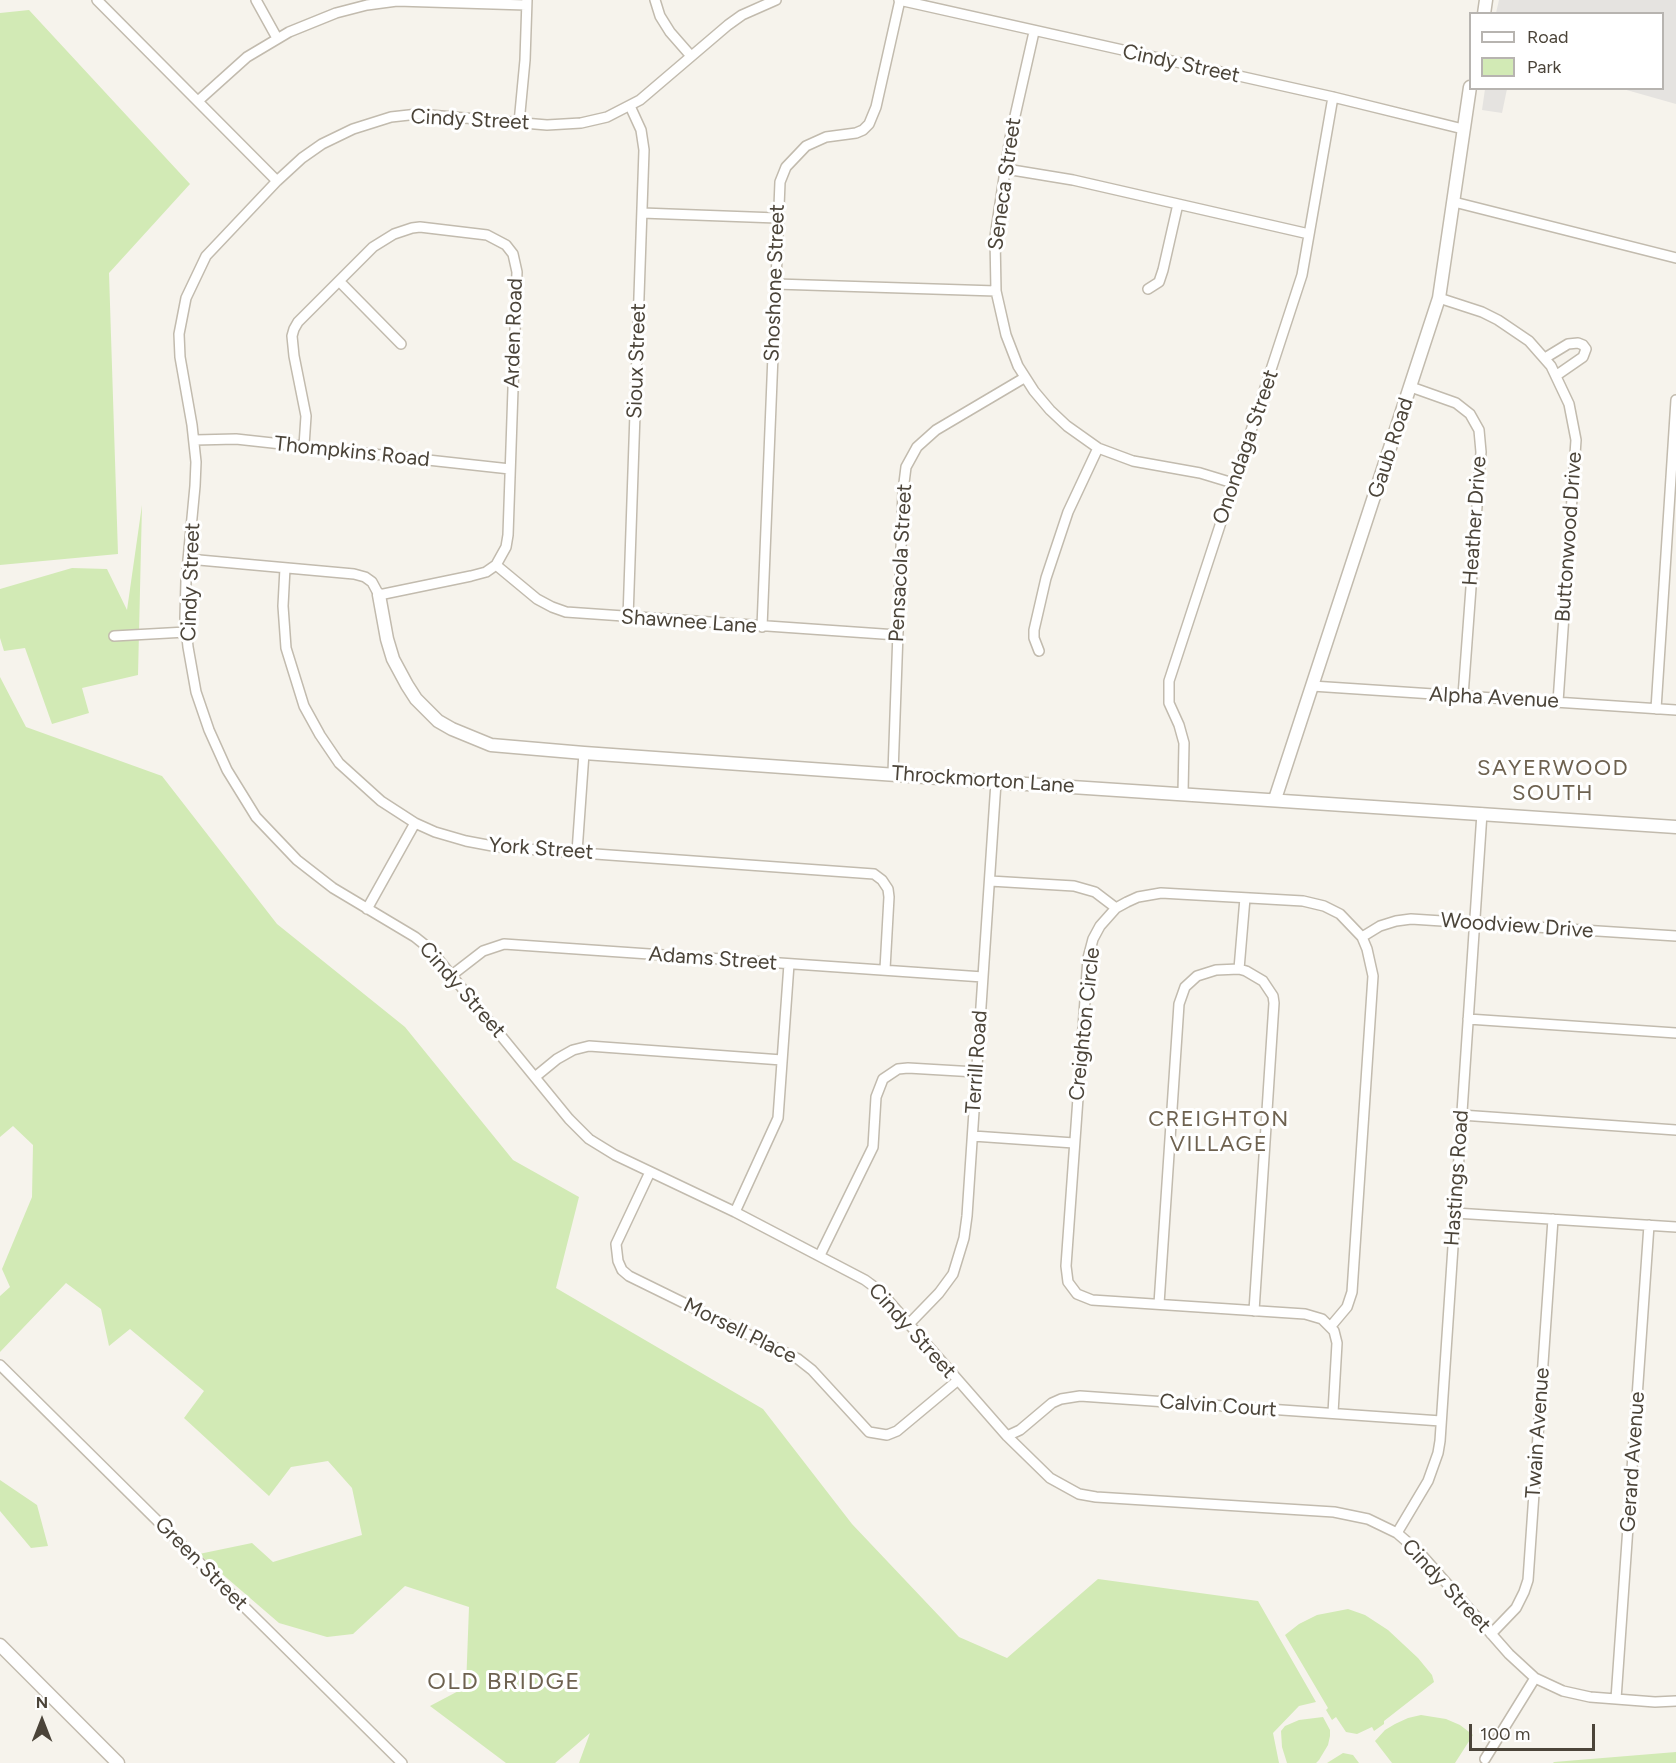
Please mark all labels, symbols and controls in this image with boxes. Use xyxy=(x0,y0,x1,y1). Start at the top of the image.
legend xyxy=(1469,12,1664,90)
text: Road xyxy=(1527,26,1568,48)
street label: Cindy Street xyxy=(1120,39,1242,89)
text: Park xyxy=(1527,56,1561,78)
street label: Cindy Street xyxy=(410,104,530,136)
street label: Seneca Street xyxy=(983,116,1027,252)
street label: Shoshone Street xyxy=(760,204,790,362)
street label: Arden Road xyxy=(499,277,529,389)
street label: Sioux Street xyxy=(622,303,652,419)
street label: Onondaga Street xyxy=(1208,366,1284,528)
street label: Gaub Road xyxy=(1363,395,1419,501)
street label: Thompkins Road xyxy=(273,431,431,473)
street label: Buttonwood Drive xyxy=(1550,451,1588,623)
street label: Heather Drive xyxy=(1458,455,1492,587)
street label: Pensacola Street xyxy=(884,483,918,643)
street label: Cindy Street xyxy=(176,522,206,642)
street label: Shawnee Lane xyxy=(620,605,758,639)
street label: Alpha Avenue xyxy=(1428,682,1560,714)
district label: SAYERWOOD SOUTH xyxy=(1477,756,1629,807)
street label: Throckmorton Lane xyxy=(891,761,1075,799)
street label: York Street xyxy=(488,833,594,865)
street label: Woodview Drive xyxy=(1440,908,1594,944)
street label: Cindy Street xyxy=(413,937,511,1043)
street label: Adams Street xyxy=(648,942,778,976)
street label: Creighton Circle xyxy=(1064,946,1106,1102)
street label: Terrill Road xyxy=(961,1009,993,1115)
district label: CREIGHTON VILLAGE xyxy=(1148,1107,1290,1158)
street label: Hastings Road xyxy=(1440,1109,1474,1247)
street label: Cindy Street xyxy=(863,1278,961,1384)
street label: Morsell Place xyxy=(679,1293,801,1369)
street label: Twain Avenue xyxy=(1521,1367,1555,1499)
street label: Calvin Court xyxy=(1159,1389,1277,1423)
street label: Gerard Avenue xyxy=(1616,1391,1650,1533)
street label: Green Street xyxy=(149,1512,253,1616)
street label: Cindy Street xyxy=(1396,1534,1496,1638)
district label: OLD BRIDGE xyxy=(427,1668,581,1696)
north arrow xyxy=(12,1691,72,1751)
text: N xyxy=(36,1693,48,1712)
scale bar xyxy=(1472,1712,1598,1750)
text: 100 m xyxy=(1480,1723,1530,1745)

